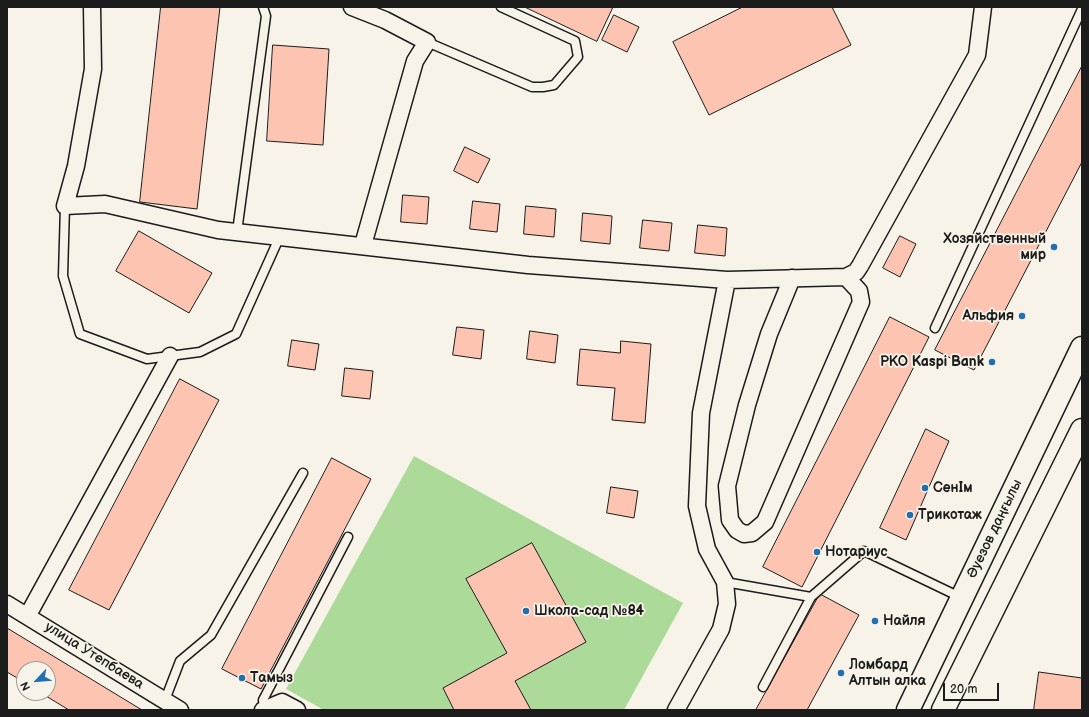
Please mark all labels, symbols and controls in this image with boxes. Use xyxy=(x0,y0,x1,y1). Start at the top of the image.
place label: Хозяйственный мир xyxy=(943,231,1046,264)
marker: Хозяйственный мир xyxy=(1049,242,1059,252)
place label: Альфия xyxy=(962,308,1014,324)
marker: Альфия xyxy=(1017,311,1027,321)
place label: РКО Kaspi Bank xyxy=(880,354,984,370)
marker: РКО Kaspi Bank xyxy=(987,357,997,367)
street label: Әуезов даңғылы xyxy=(964,477,1026,581)
place label: СенIм xyxy=(933,480,973,496)
marker: СенIм xyxy=(920,483,930,493)
place label: Трикотаж xyxy=(918,507,982,523)
marker: Трикотаж xyxy=(905,510,915,520)
place label: Нотариус xyxy=(825,544,888,560)
marker: Нотариус xyxy=(812,547,822,557)
place label: Школа-сад №84 xyxy=(534,603,644,619)
marker: Школа-сад №84 xyxy=(521,606,531,616)
place label: Найля xyxy=(883,613,926,629)
marker: Найля xyxy=(870,616,880,626)
street label: улица Утепбаева xyxy=(41,619,147,693)
place label: Ломбард Алтын алка xyxy=(849,657,926,690)
north arrow xyxy=(16,661,56,701)
marker: Ломбард Алтын алка xyxy=(836,668,846,678)
place label: Тамыз xyxy=(250,670,293,686)
marker: Тамыз xyxy=(237,673,247,683)
scale bar xyxy=(945,675,1001,701)
text: N xyxy=(18,679,33,693)
text: 20 m xyxy=(950,682,977,697)

